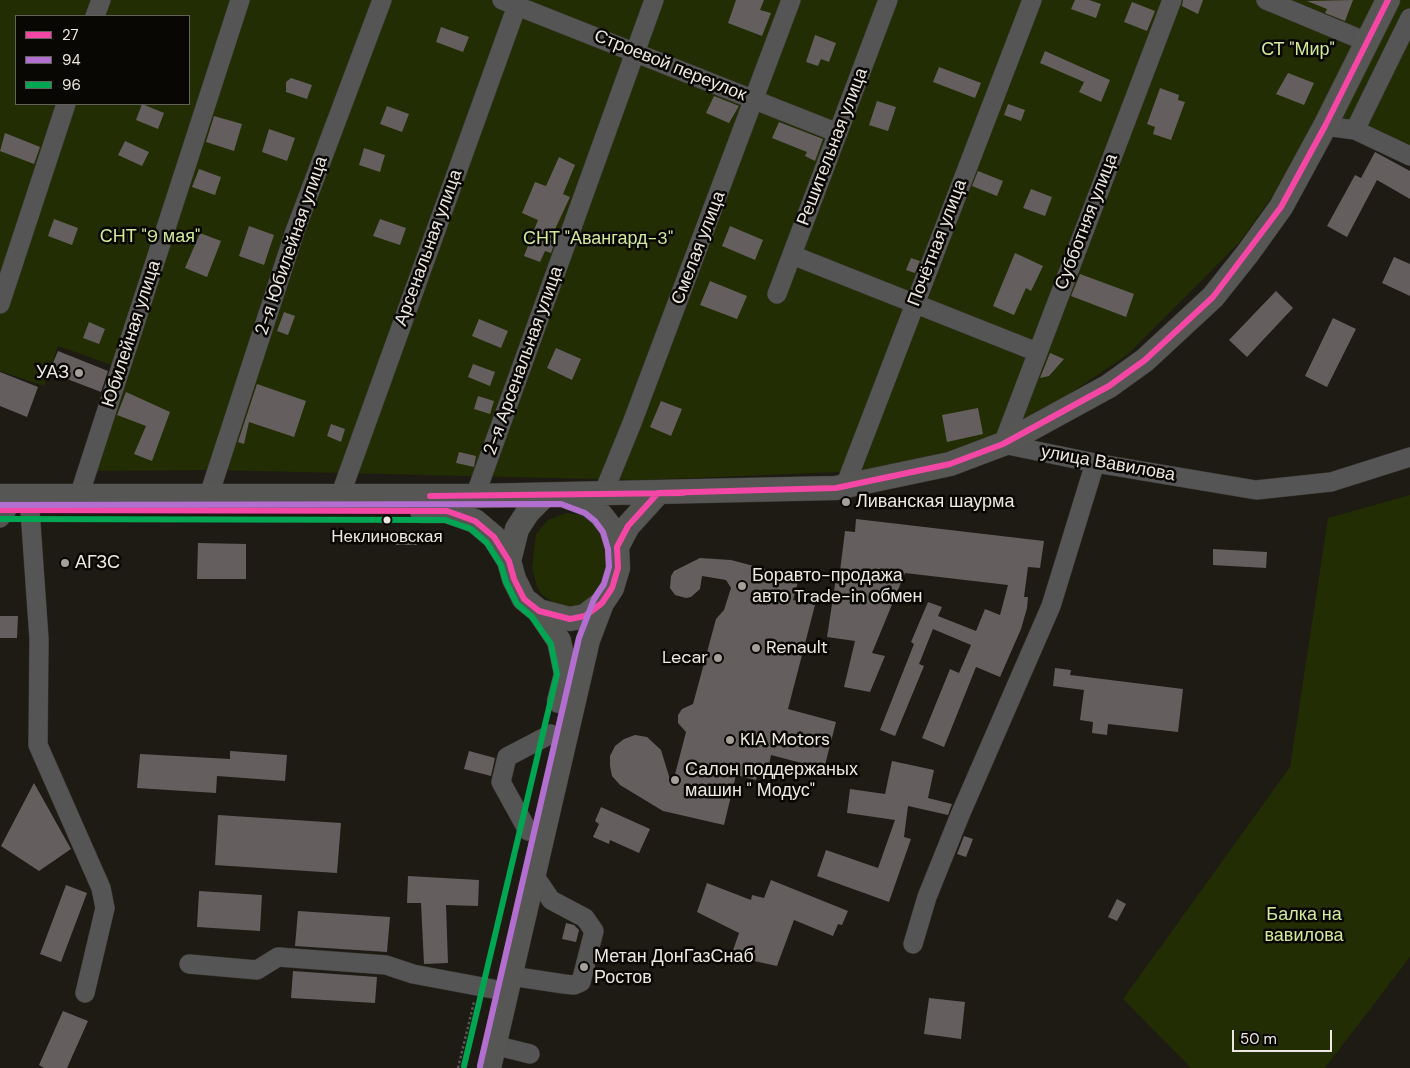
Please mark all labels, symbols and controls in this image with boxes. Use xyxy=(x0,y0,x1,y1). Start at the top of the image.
legend xyxy=(15,15,190,105)
text: 27 xyxy=(62,25,78,45)
street label: Строевой переулок xyxy=(591,26,749,106)
park label: СТ "Мир" xyxy=(1261,39,1335,61)
text: 94 xyxy=(62,50,81,70)
street label: Решительная улица xyxy=(793,65,873,229)
text: 96 xyxy=(62,75,81,95)
street label: Субботняя улица xyxy=(1051,151,1123,293)
street label: 2-я Юбилейная улица xyxy=(251,154,333,338)
street label: Арсенальная улица xyxy=(391,167,467,329)
street label: Почётная улица xyxy=(904,177,972,309)
street label: Смелая улица xyxy=(668,188,730,308)
park label: СНТ "9 мая" xyxy=(100,226,200,248)
park label: СНТ "Авангард-3" xyxy=(523,228,673,250)
street label: Юбилейная улица xyxy=(98,258,166,410)
street label: 2-я Арсенальная улица xyxy=(480,264,568,458)
place label: УАЗ xyxy=(36,362,69,384)
marker: УАЗ xyxy=(73,367,85,379)
street label: улица Вавилова xyxy=(1039,442,1177,486)
place label: Ливанская шаурма xyxy=(856,491,1014,513)
marker: Ливанская шаурма xyxy=(840,496,852,508)
marker: Неклиновская xyxy=(382,515,392,525)
place label: Неклиновская xyxy=(331,528,443,548)
place label: АГЗС xyxy=(75,552,120,574)
marker: АГЗС xyxy=(59,557,71,569)
place label: Боравто-продажа авто Trade-in обмен xyxy=(752,565,922,608)
marker: Боравто-продажа авто Trade-in обмен xyxy=(736,580,748,592)
place label: Renault xyxy=(766,637,828,659)
marker: Renault xyxy=(750,642,762,654)
place label: Lecar xyxy=(662,647,708,669)
marker: Lecar xyxy=(712,652,724,664)
place label: KIA Motors xyxy=(740,729,830,751)
marker: KIA Motors xyxy=(724,734,736,746)
place label: Салон поддержаных машин " Модус" xyxy=(685,759,858,802)
marker: Салон поддержаных машин " Модус" xyxy=(669,774,681,786)
park label: Балка на вавилова xyxy=(1264,904,1344,946)
place label: Метан ДонГазСнаб Ростов xyxy=(594,946,754,989)
marker: Метан ДонГазСнаб Ростов xyxy=(578,961,590,973)
scale bar xyxy=(1235,1020,1335,1052)
text: 50 m xyxy=(1240,1029,1277,1049)

